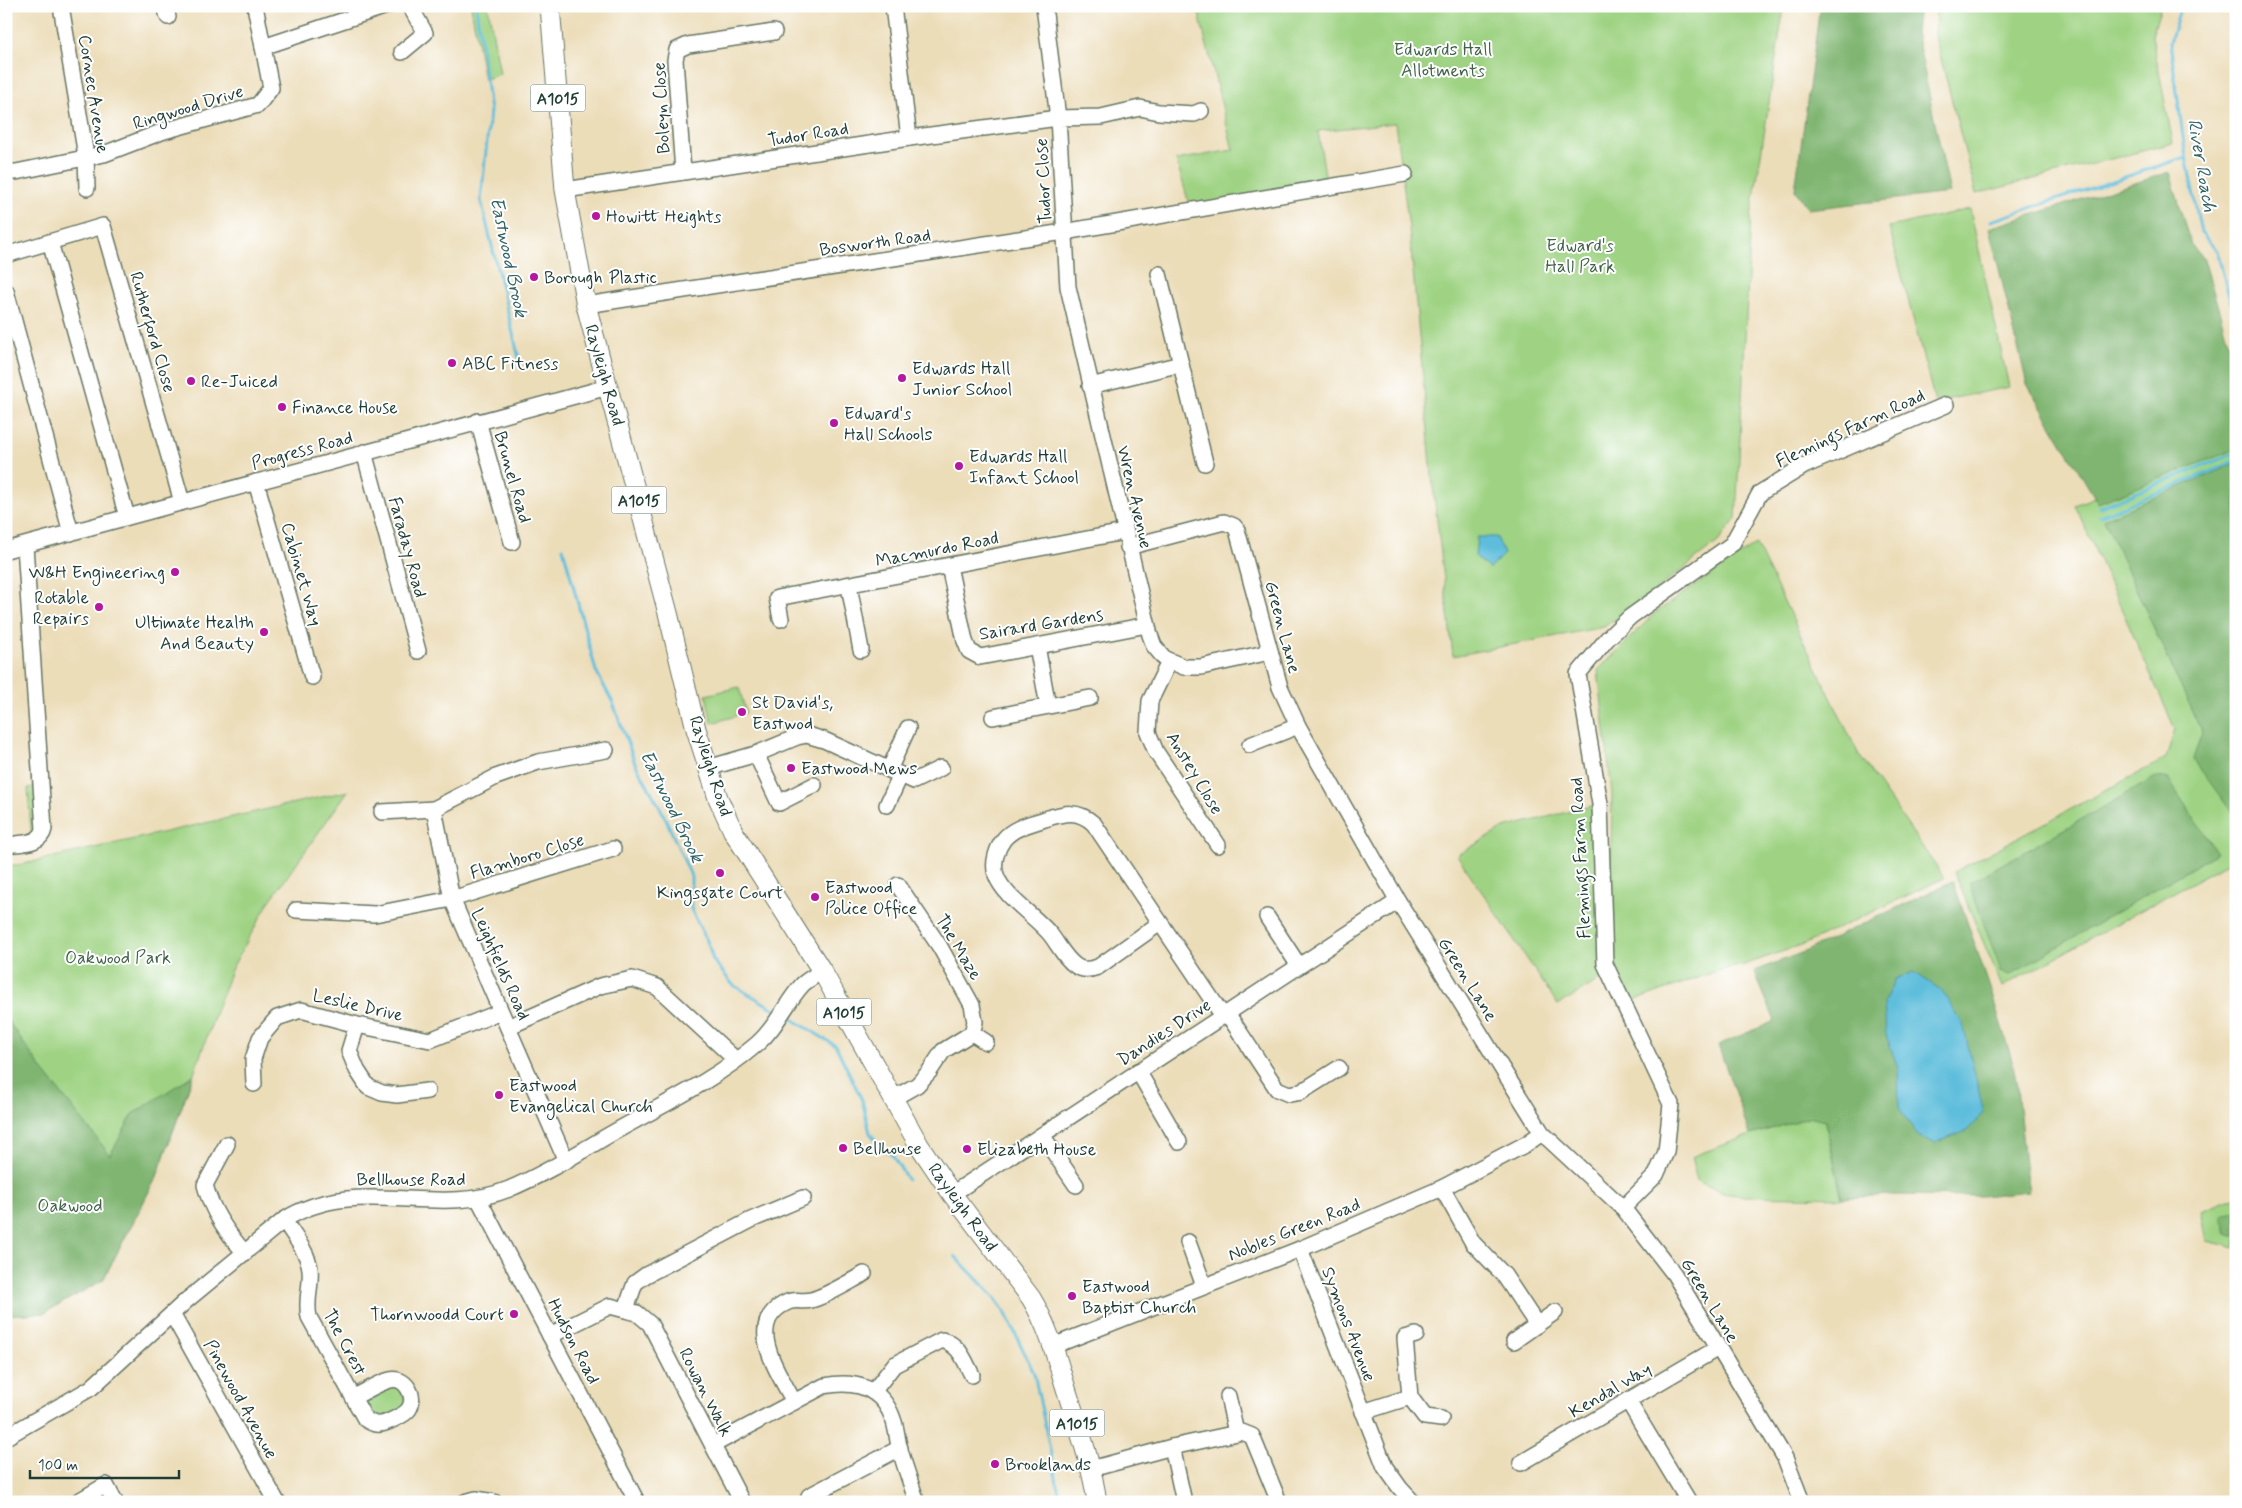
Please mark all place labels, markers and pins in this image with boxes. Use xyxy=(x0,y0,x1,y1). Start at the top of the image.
place label: Howitt Heights xyxy=(606,205,722,229)
marker: Howitt Heights xyxy=(590,210,602,222)
place label: Borough Plastic xyxy=(544,266,657,290)
marker: Borough Plastic xyxy=(528,271,540,283)
place label: ABC Fitness xyxy=(462,352,558,376)
marker: ABC Fitness xyxy=(446,357,458,369)
place label: Edwards Hall Junior School xyxy=(912,357,1012,402)
place label: Re-Juiced xyxy=(201,370,278,394)
marker: Edwards Hall Junior School xyxy=(896,372,908,384)
marker: Re-Juiced xyxy=(185,375,197,387)
place label: Finance House xyxy=(292,396,398,420)
marker: Finance House xyxy=(276,401,288,413)
place label: Edward's Hall Schools xyxy=(844,402,933,447)
marker: Edward's Hall Schools xyxy=(828,417,840,429)
place label: Edwards Hall Infant School xyxy=(969,445,1079,490)
marker: Edwards Hall Infant School xyxy=(953,460,965,472)
place label: W&H Engineering xyxy=(28,561,165,586)
marker: W&H Engineering xyxy=(169,566,181,578)
place label: Rotable Repairs xyxy=(33,586,89,631)
marker: Rotable Repairs xyxy=(93,601,105,613)
place label: Ultimate Health And Beauty xyxy=(135,611,254,656)
marker: Ultimate Health And Beauty xyxy=(258,626,270,638)
place label: St David's, Eastwod xyxy=(752,691,833,736)
marker: St David's, Eastwod xyxy=(736,706,748,718)
place label: Eastwood Mews xyxy=(801,757,917,781)
marker: Eastwood Mews xyxy=(785,762,797,774)
marker: Kingsgate Court xyxy=(714,867,726,879)
place label: Eastwood Police Office xyxy=(825,876,918,921)
place label: Kingsgate Court xyxy=(657,881,783,907)
marker: Eastwood Police Office xyxy=(809,891,821,903)
place label: Eastwood Evangelical Church xyxy=(509,1074,653,1120)
marker: Eastwood Evangelical Church xyxy=(493,1089,505,1101)
place label: Bellhouse xyxy=(853,1137,922,1161)
place label: Elizabeth House xyxy=(977,1138,1096,1162)
marker: Bellhouse xyxy=(837,1142,849,1154)
marker: Elizabeth House xyxy=(961,1143,973,1155)
place label: Eastwood Baptist Church xyxy=(1082,1275,1196,1320)
marker: Eastwood Baptist Church xyxy=(1066,1290,1078,1302)
place label: Thornwoodd Court xyxy=(370,1303,504,1327)
marker: Thornwoodd Court xyxy=(508,1308,520,1320)
place label: Brooklands xyxy=(1005,1453,1091,1477)
marker: Brooklands xyxy=(989,1458,1001,1470)

